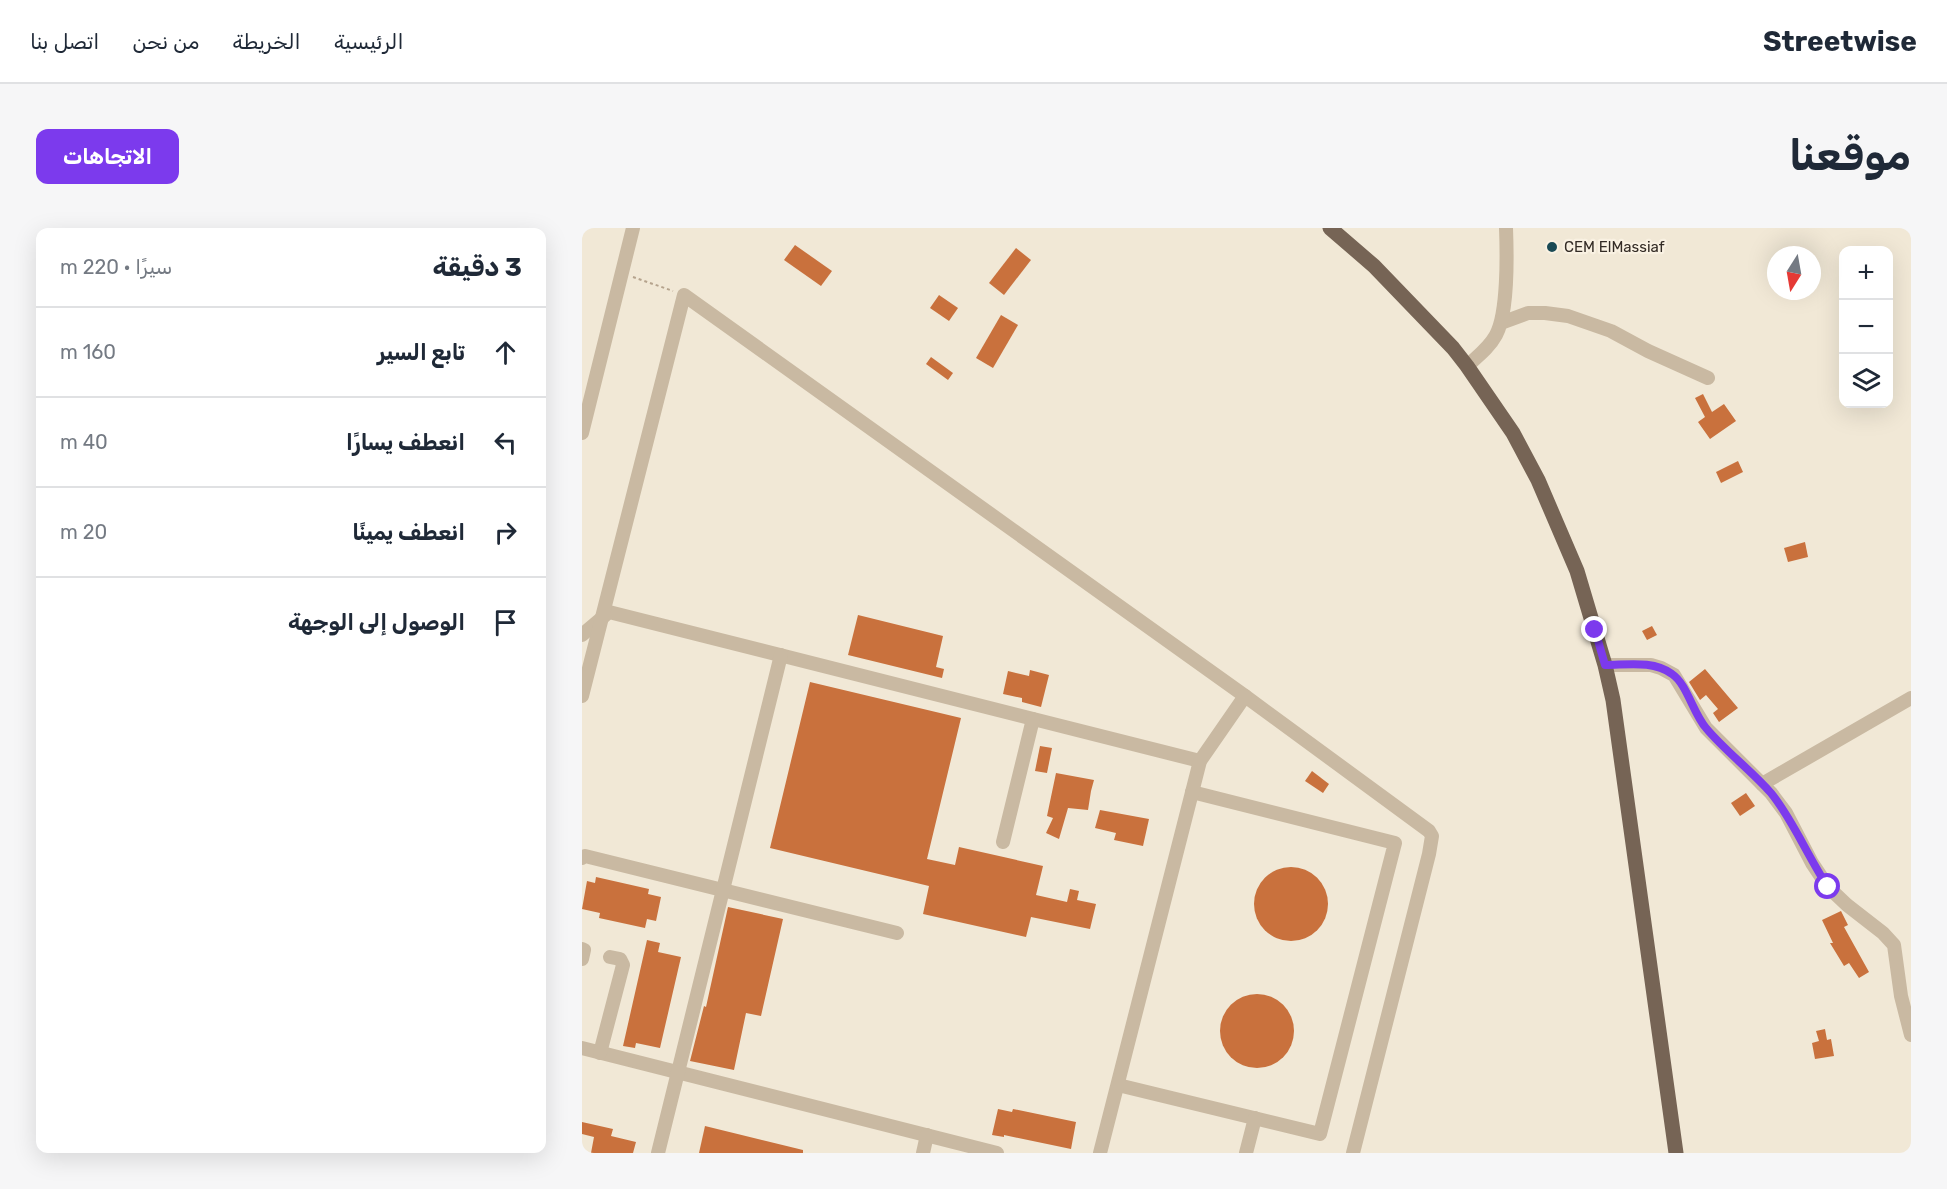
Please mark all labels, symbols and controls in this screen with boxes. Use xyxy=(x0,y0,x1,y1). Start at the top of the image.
text: Streetwise xyxy=(1763,25,1917,58)
text: اتصل بنا xyxy=(30,29,99,54)
text: من نحن xyxy=(132,29,199,54)
text: الخريطة xyxy=(232,29,301,54)
text: الرئيسية xyxy=(334,29,404,54)
button: الاتجاهات xyxy=(36,129,179,184)
text: موقعنا xyxy=(1789,131,1911,181)
place label: CEM ElMassiaf xyxy=(1564,238,1665,256)
marker: CEM ElMassiaf xyxy=(1545,240,1559,254)
north arrow xyxy=(1767,246,1821,300)
map controls xyxy=(1839,246,1893,408)
button: + xyxy=(1839,246,1893,300)
text: 3 دقيقة xyxy=(433,252,522,283)
text: سيرًا · 220 m xyxy=(60,255,172,279)
button: − xyxy=(1839,300,1893,354)
icon: ahead xyxy=(489,336,522,369)
text: تابع السير xyxy=(377,339,465,366)
text: 160 m xyxy=(60,340,116,364)
button: layers xyxy=(1839,354,1893,408)
icon: left xyxy=(489,426,522,459)
text: انعطف يسارًا xyxy=(346,429,465,456)
text: 40 m xyxy=(60,430,108,454)
icon: right xyxy=(489,516,522,549)
text: انعطف يمينًا xyxy=(352,519,465,546)
text: 20 m xyxy=(60,520,107,544)
icon: arrive xyxy=(489,606,522,639)
text: الوصول إلى الوجهة xyxy=(288,609,465,636)
route end xyxy=(1581,616,1607,642)
route start xyxy=(1814,873,1840,899)

